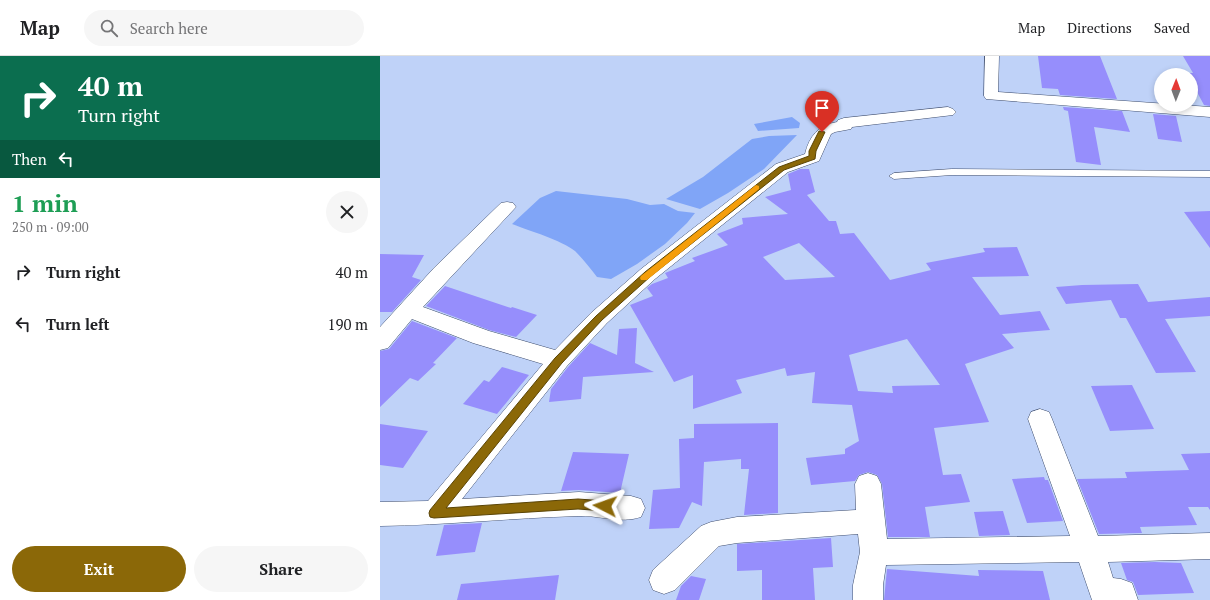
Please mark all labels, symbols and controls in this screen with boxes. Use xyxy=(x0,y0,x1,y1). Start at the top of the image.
search box xyxy=(84,10,364,46)
text: Map xyxy=(20,15,60,40)
icon: search xyxy=(98,17,120,39)
text: Search here xyxy=(130,18,208,38)
text: Map xyxy=(1018,18,1045,37)
text: Directions xyxy=(1067,18,1132,37)
text: Saved xyxy=(1154,18,1190,37)
text: 40 m xyxy=(78,67,143,104)
north arrow xyxy=(1154,68,1198,112)
map controls xyxy=(1154,68,1198,112)
icon: right xyxy=(12,72,64,124)
pin xyxy=(805,91,839,132)
icon: arrive xyxy=(811,97,833,119)
text: Turn right xyxy=(78,103,160,127)
icon: left xyxy=(55,148,77,170)
text: Then xyxy=(12,149,47,169)
text: 1 min xyxy=(12,187,78,219)
button: close xyxy=(326,191,368,233)
text: 250 m · 09:00 xyxy=(12,218,89,236)
icon: right xyxy=(12,261,34,283)
text: Turn right xyxy=(46,262,121,282)
text: 40 m xyxy=(335,262,368,282)
icon: left xyxy=(12,313,34,335)
text: Turn left xyxy=(46,314,110,334)
text: 190 m xyxy=(327,314,368,334)
position arrow xyxy=(584,485,626,527)
button: Exit xyxy=(12,546,186,592)
button: Share xyxy=(194,546,368,592)

